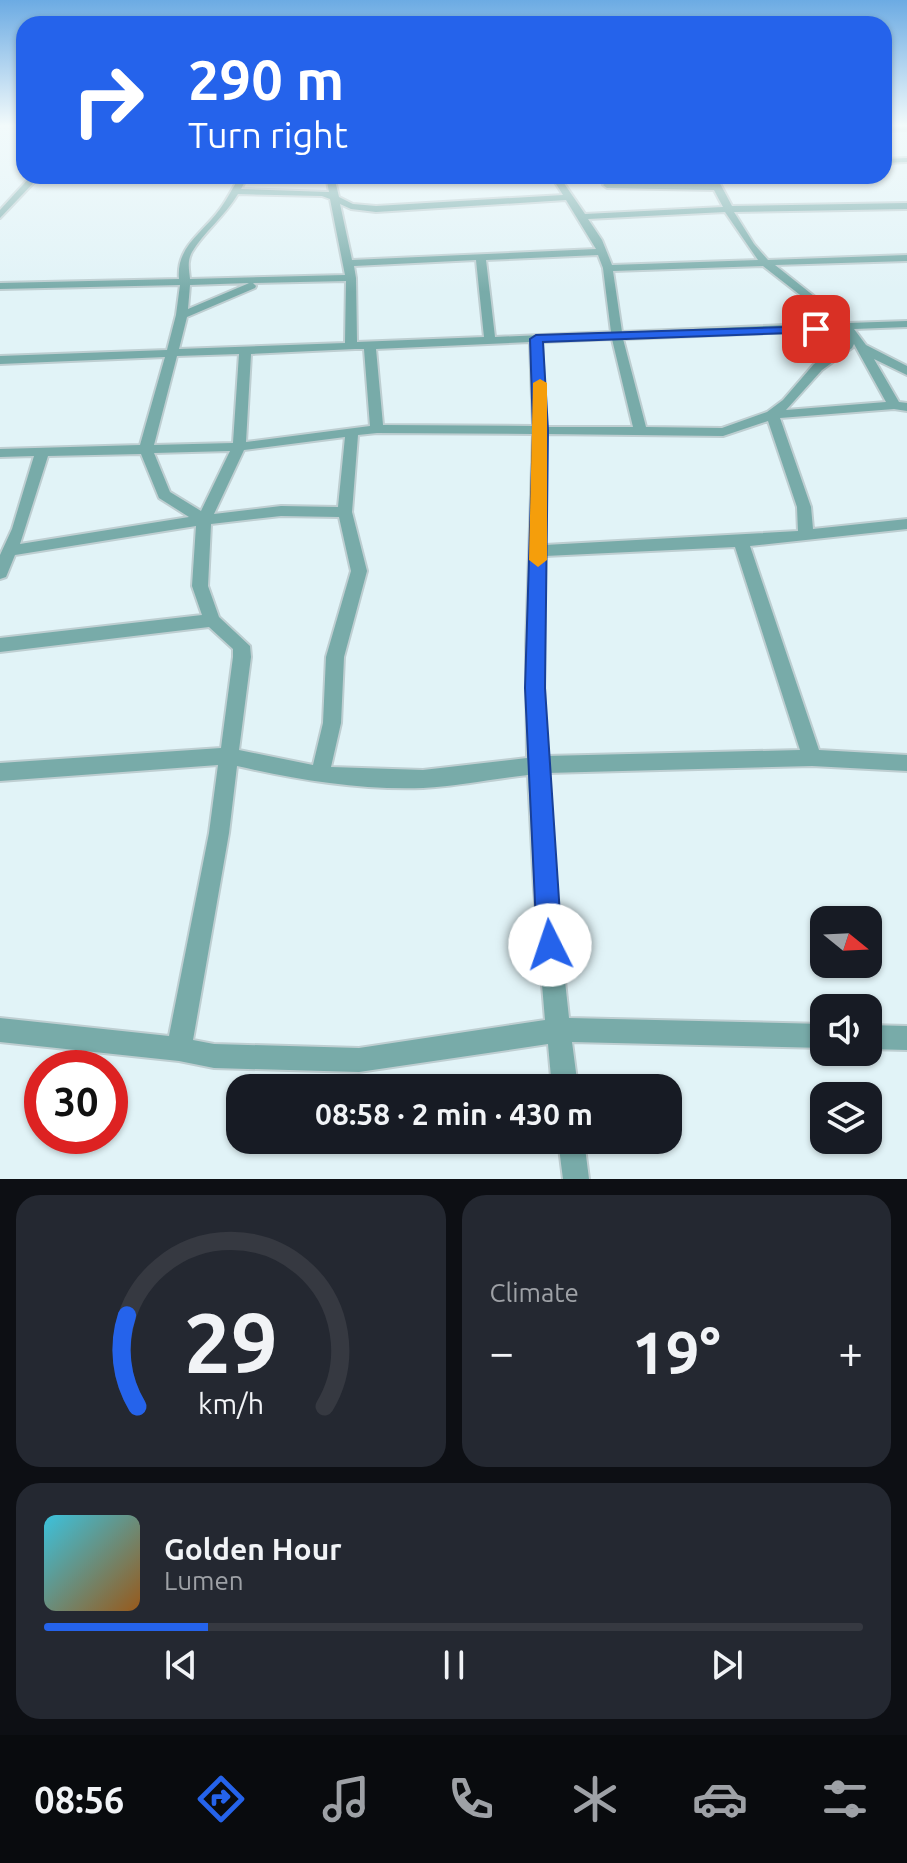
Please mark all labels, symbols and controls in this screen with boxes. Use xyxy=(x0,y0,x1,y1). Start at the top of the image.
icon: right xyxy=(56,48,160,152)
text: 290 m xyxy=(188,48,344,111)
text: Turn right xyxy=(188,114,348,155)
pin xyxy=(782,295,850,363)
icon: arrive xyxy=(794,307,838,351)
position arrow xyxy=(508,903,592,987)
north arrow xyxy=(810,906,882,978)
map controls xyxy=(810,906,882,1154)
button: sound xyxy=(810,994,882,1066)
speed limit sign: 30 xyxy=(24,1050,128,1154)
button: layers xyxy=(810,1082,882,1154)
text: 08:58 · 2 min · 430 m xyxy=(315,1097,593,1131)
text: Climate xyxy=(490,1278,579,1307)
text: 29 xyxy=(184,1295,278,1389)
text: 19° xyxy=(632,1318,721,1385)
text: − xyxy=(490,1327,514,1376)
text: + xyxy=(838,1327,863,1376)
text: km/h xyxy=(198,1387,264,1419)
text: Golden Hour xyxy=(164,1532,342,1566)
text: Lumen xyxy=(164,1566,244,1595)
icon: previous xyxy=(159,1643,203,1687)
icon: pause xyxy=(432,1643,476,1687)
icon: next xyxy=(705,1643,749,1687)
icon: directions xyxy=(193,1771,249,1827)
icon: music xyxy=(318,1771,374,1827)
icon: phone xyxy=(443,1771,499,1827)
icon: climate xyxy=(567,1771,623,1827)
icon: car xyxy=(692,1771,748,1827)
icon: filters xyxy=(817,1771,873,1827)
text: 08:56 xyxy=(34,1779,124,1820)

